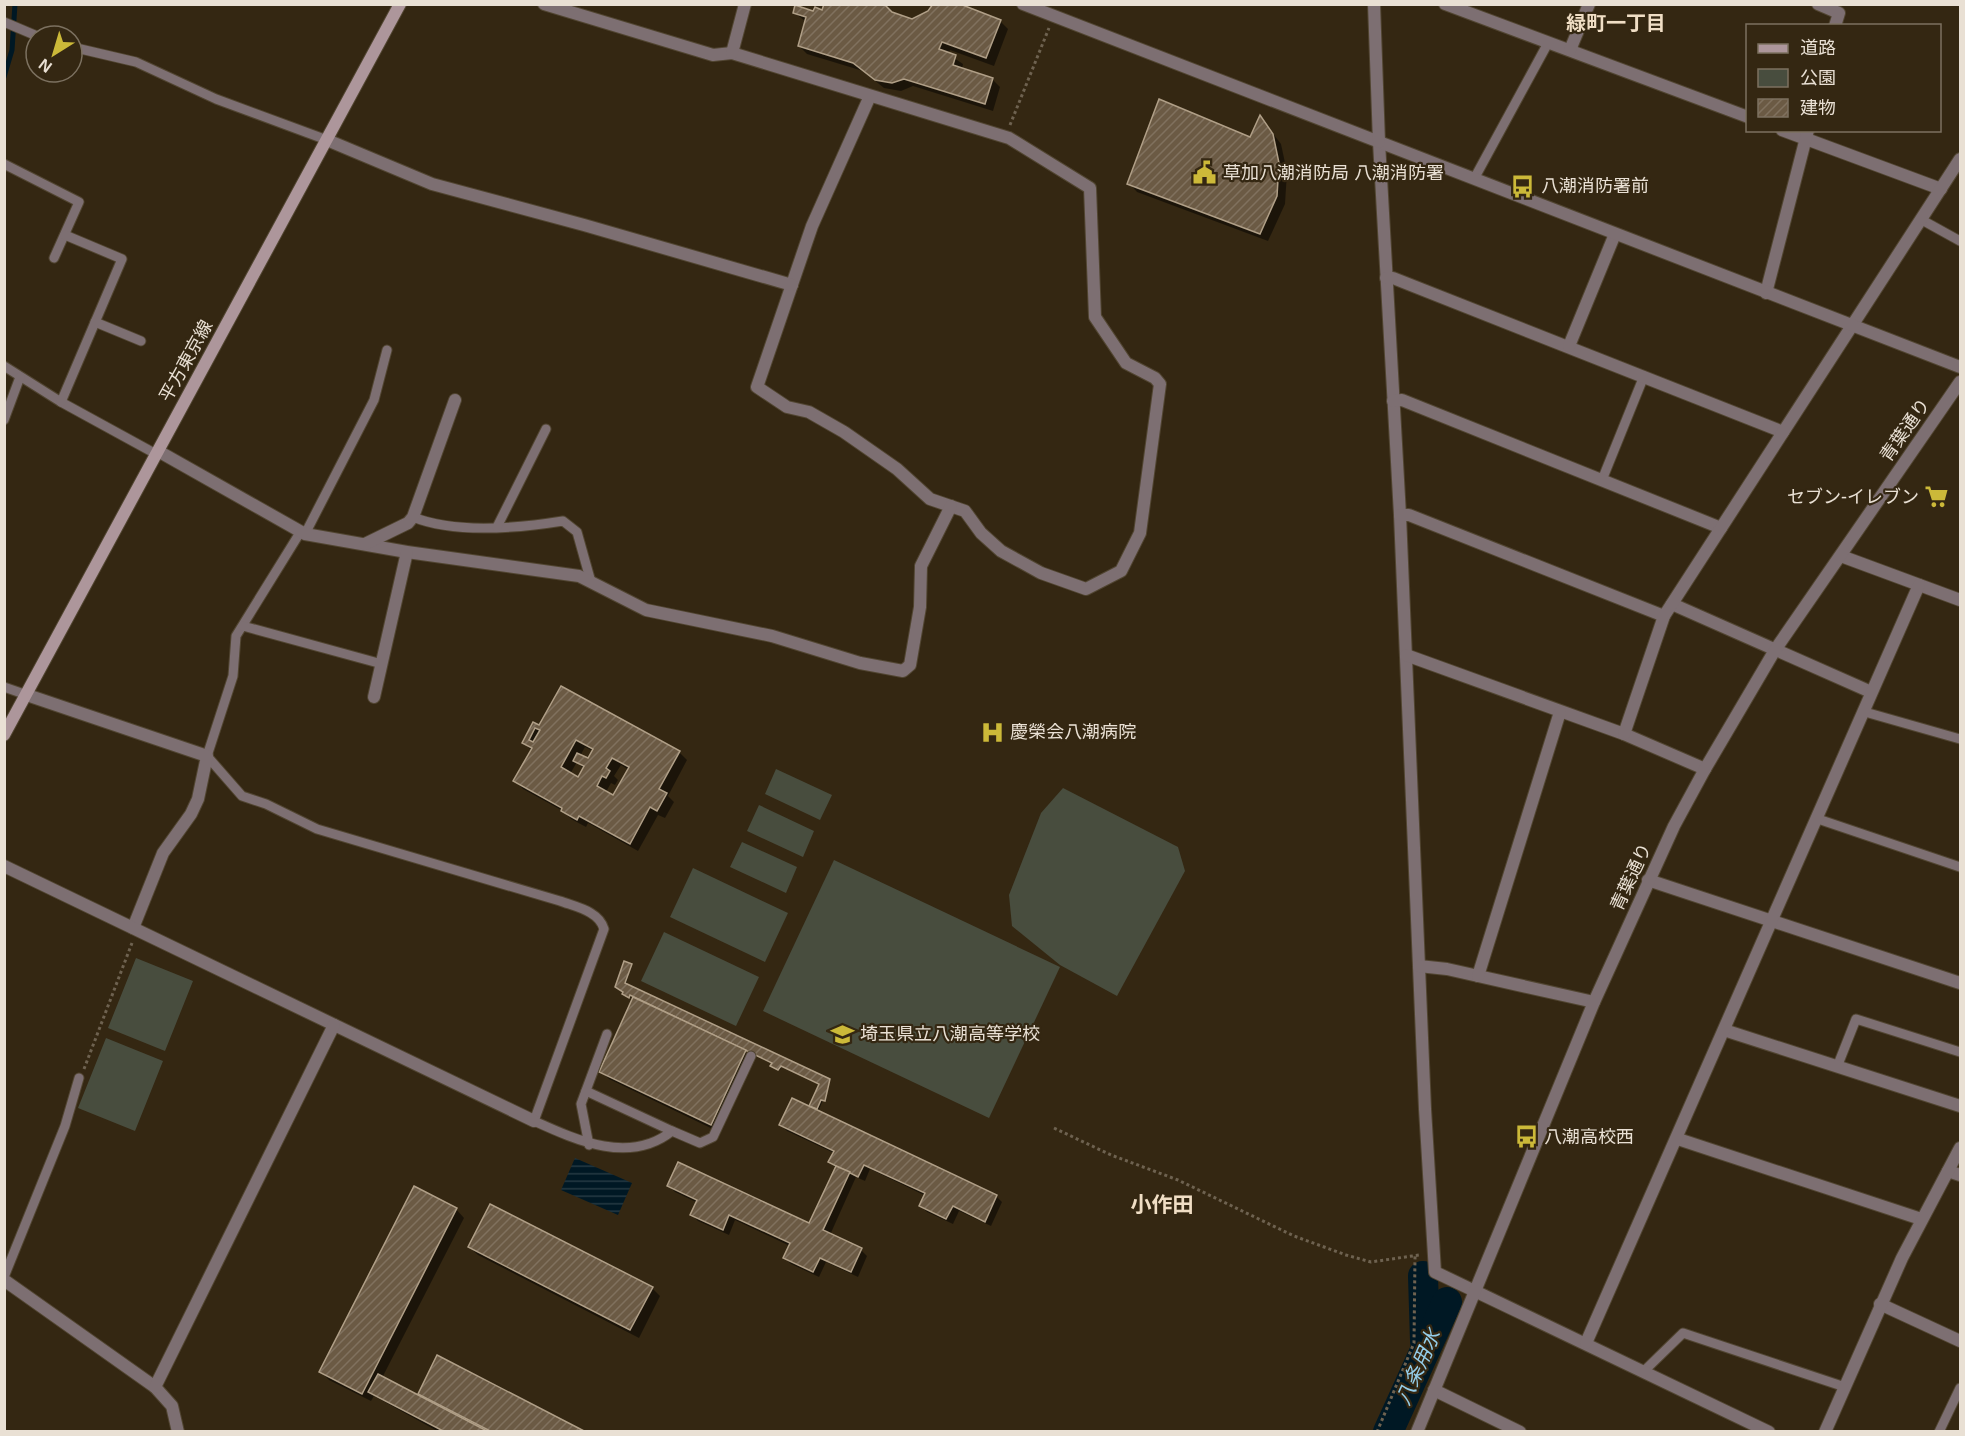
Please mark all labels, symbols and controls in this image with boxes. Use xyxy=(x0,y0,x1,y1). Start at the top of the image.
district label: 緑町一丁目 xyxy=(1566,12,1666,34)
north arrow xyxy=(24,24,84,84)
legend xyxy=(1746,24,1941,132)
text: 道路 xyxy=(1800,38,1836,58)
text: N xyxy=(36,55,55,76)
text: 公園 xyxy=(1800,68,1836,88)
text: 建物 xyxy=(1800,98,1836,118)
public building icon: 草加八潮消防局 八潮消防署 xyxy=(1192,160,1218,186)
place label: 草加八潮消防局 八潮消防署 xyxy=(1223,163,1444,183)
bus stop icon: 八潮消防署前 xyxy=(1510,173,1536,199)
place label: 八潮消防署前 xyxy=(1541,176,1649,196)
street label: 平方東京線 xyxy=(155,317,217,405)
street label: 青葉通り xyxy=(1876,395,1934,465)
supermarket icon: セブン-イレブン xyxy=(1924,484,1950,510)
place label: セブン-イレブン xyxy=(1787,487,1919,507)
hospital icon: 慶榮会八潮病院 xyxy=(979,719,1005,745)
place label: 慶榮会八潮病院 xyxy=(1010,722,1136,742)
street label: 青葉通り xyxy=(1607,840,1655,914)
school or university icon: 埼玉県立八潮高等学校 xyxy=(829,1021,855,1047)
place label: 埼玉県立八潮高等学校 xyxy=(860,1024,1040,1044)
bus stop icon: 八潮高校西 xyxy=(1513,1124,1539,1150)
place label: 八潮高校西 xyxy=(1544,1127,1634,1147)
district label: 小作田 xyxy=(1131,1193,1194,1216)
water label: 八条用水 xyxy=(1392,1324,1445,1408)

